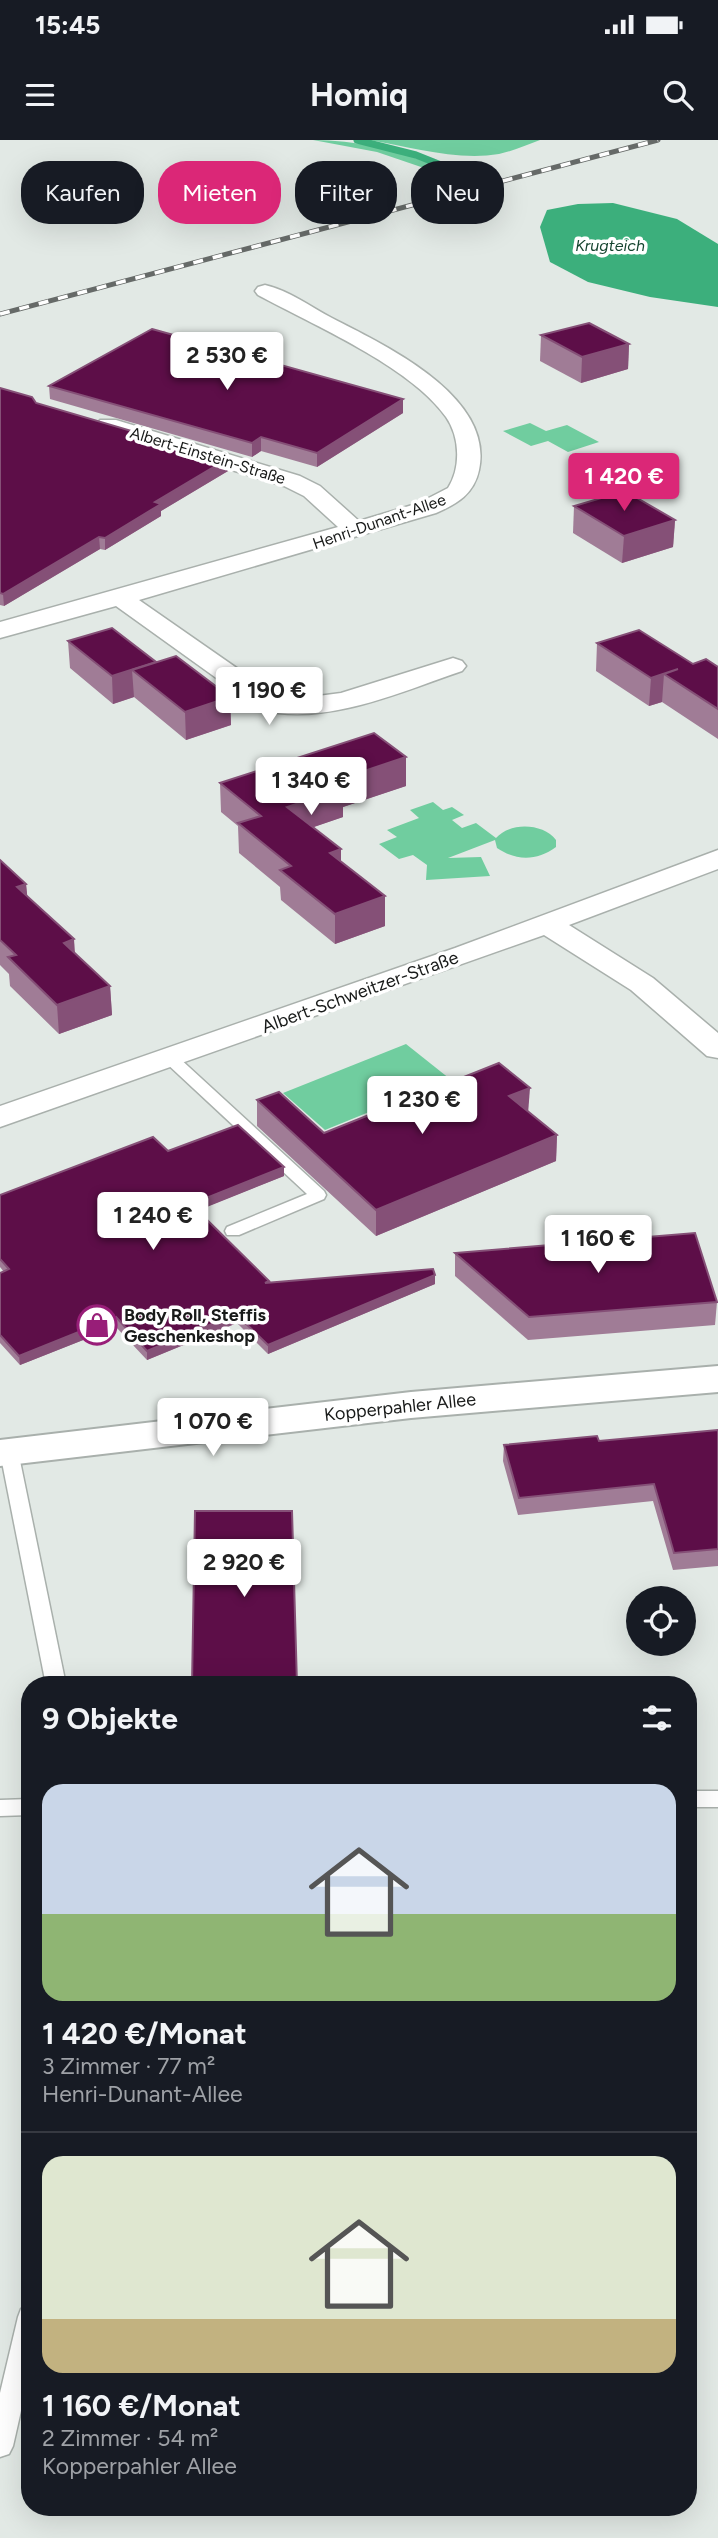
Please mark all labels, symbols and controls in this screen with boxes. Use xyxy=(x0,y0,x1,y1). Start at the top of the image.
text: 15:45 xyxy=(35,9,100,41)
icon: menu xyxy=(21,76,59,114)
text: Homiq xyxy=(310,76,408,114)
icon: search xyxy=(659,76,697,114)
chip: Kaufen xyxy=(21,161,144,224)
chip: Mieten xyxy=(158,161,281,224)
chip: Filter xyxy=(295,161,397,224)
chip: Neu xyxy=(411,161,504,224)
water label: Krugteich xyxy=(575,236,645,255)
pin: 2 530 € xyxy=(162,332,292,392)
text: 2 530 € xyxy=(186,341,268,369)
street label: Albert-Einstein-Straße xyxy=(128,423,288,488)
pin: 1 420 € xyxy=(559,454,689,513)
text: 1 420 € xyxy=(584,462,664,490)
street label: Henri-Dunant-Allee xyxy=(310,490,448,553)
pin: 1 190 € xyxy=(204,668,334,727)
text: 1 190 € xyxy=(232,676,306,704)
pin: 1 340 € xyxy=(246,758,376,817)
text: 1 340 € xyxy=(272,766,350,794)
street label: Albert-Schweitzer-Straße xyxy=(259,946,461,1038)
pin: 1 230 € xyxy=(357,1076,487,1136)
text: 1 230 € xyxy=(383,1085,461,1113)
pin: 1 240 € xyxy=(88,1192,218,1252)
text: 1 240 € xyxy=(113,1201,193,1229)
pin: 1 160 € xyxy=(533,1216,663,1275)
text: 1 160 € xyxy=(561,1224,635,1252)
shop icon: Body Roll, Steffis Geschenkeshop xyxy=(76,1304,118,1346)
place label: Body Roll, Steffis Geschenkeshop xyxy=(124,1304,267,1347)
street label: Kopperpahler Allee xyxy=(323,1388,477,1426)
pin: 1 070 € xyxy=(148,1398,278,1458)
text: 1 070 € xyxy=(173,1407,253,1435)
pin: 2 920 € xyxy=(179,1540,309,1599)
text: 2 920 € xyxy=(203,1548,285,1576)
map controls xyxy=(626,1586,696,1656)
button: locate xyxy=(626,1586,696,1656)
icon: filters xyxy=(638,1699,676,1737)
text: 9 Objekte xyxy=(42,1700,178,1737)
icon: home xyxy=(296,1829,422,1955)
text: 1 420 €/Monat xyxy=(42,2015,247,2052)
text: 3 Zimmer · 77 m² xyxy=(42,2052,215,2080)
text: Henri-Dunant-Allee xyxy=(42,2080,243,2108)
icon: home xyxy=(296,2201,422,2327)
text: 1 160 €/Monat xyxy=(42,2387,240,2424)
text: 2 Zimmer · 54 m² xyxy=(42,2424,218,2452)
text: Kopperpahler Allee xyxy=(42,2452,237,2480)

